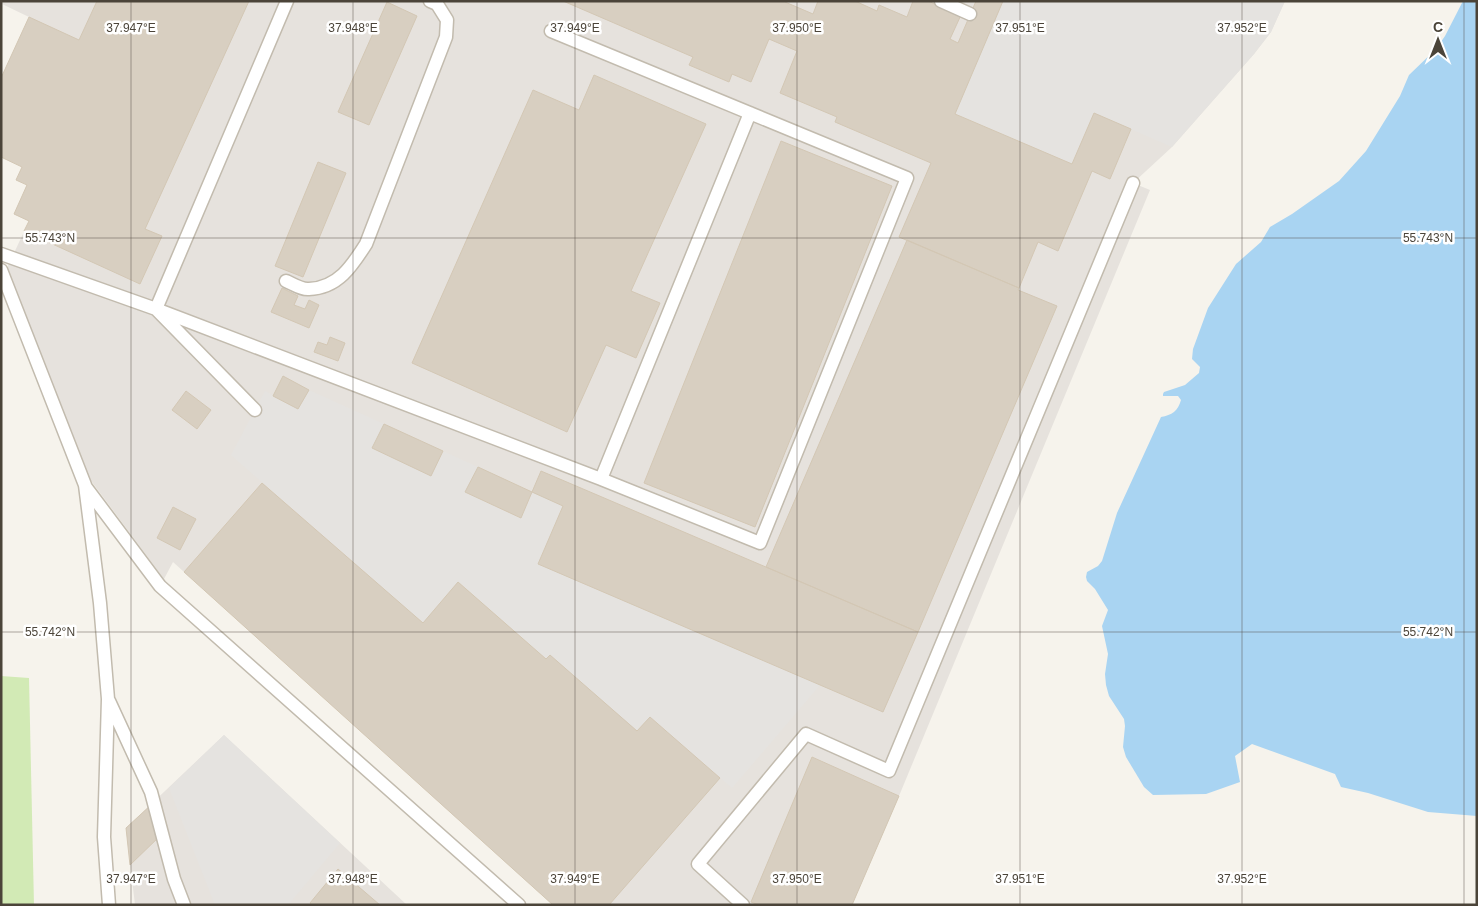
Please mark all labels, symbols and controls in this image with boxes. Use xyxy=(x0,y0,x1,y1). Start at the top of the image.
north arrow xyxy=(1413,15,1463,65)
text: С xyxy=(1433,19,1443,35)
text: 37.947°E xyxy=(106,21,156,35)
text: 37.948°E xyxy=(328,21,378,35)
text: 37.949°E xyxy=(550,21,600,35)
text: 37.950°E xyxy=(772,21,822,35)
text: 37.951°E xyxy=(995,21,1045,35)
text: 37.952°E xyxy=(1217,21,1267,35)
text: 55.743°N xyxy=(25,231,75,245)
text: 55.743°N xyxy=(1403,231,1453,245)
text: 55.742°N xyxy=(25,625,75,639)
text: 55.742°N xyxy=(1403,625,1453,639)
text: 37.947°E xyxy=(106,872,156,886)
text: 37.948°E xyxy=(328,872,378,886)
text: 37.949°E xyxy=(550,872,600,886)
text: 37.950°E xyxy=(772,872,822,886)
text: 37.951°E xyxy=(995,872,1045,886)
text: 37.952°E xyxy=(1217,872,1267,886)

